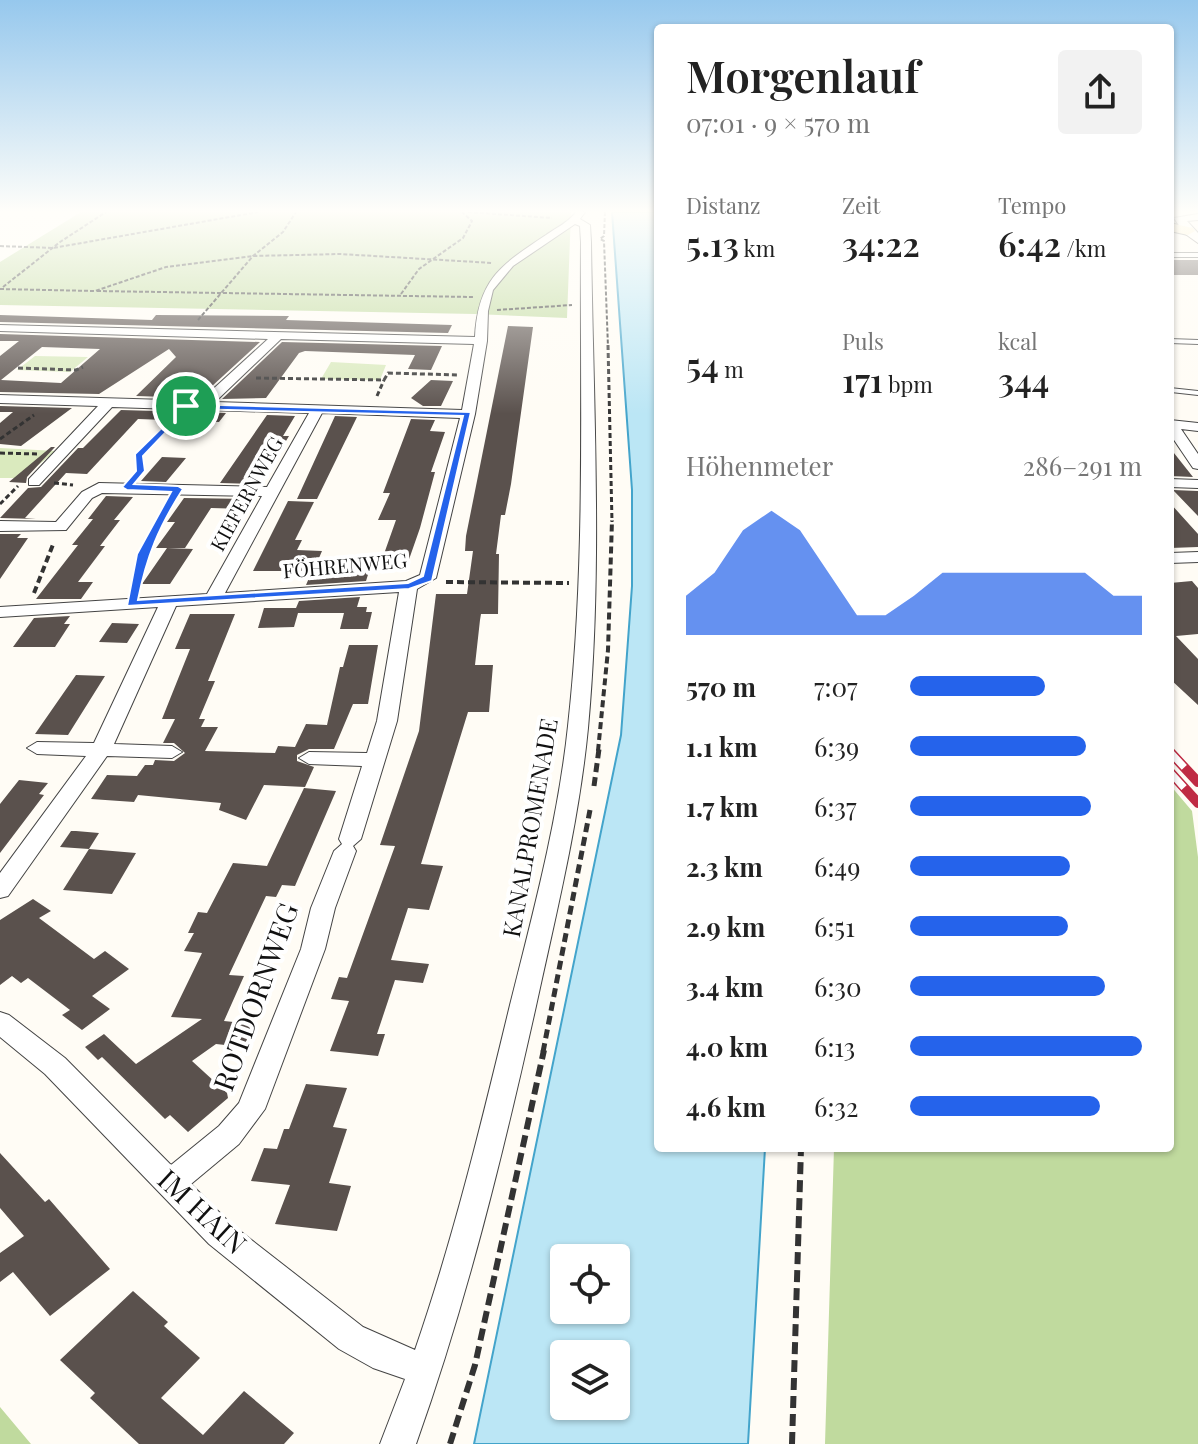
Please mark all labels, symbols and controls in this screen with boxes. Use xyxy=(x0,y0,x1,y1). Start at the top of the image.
text: Morgenlauf xyxy=(686,45,919,104)
button: share xyxy=(1058,50,1142,134)
text: 07:01 · 9 × 570 m xyxy=(686,105,870,140)
text: Distanz xyxy=(686,190,761,220)
text: Zeit xyxy=(842,190,880,220)
text: Tempo xyxy=(998,190,1066,220)
text: 5.13 xyxy=(686,220,739,266)
text: 34:22 xyxy=(842,220,920,266)
text: 6:42 xyxy=(998,220,1061,266)
text: km xyxy=(739,233,775,263)
text: /km xyxy=(1061,233,1106,263)
text: Puls xyxy=(842,326,884,356)
text: kcal xyxy=(998,326,1037,356)
text: 54 xyxy=(686,341,719,387)
text: m xyxy=(719,354,744,384)
text: 171 xyxy=(842,356,883,402)
text: 344 xyxy=(998,356,1049,402)
text: bpm xyxy=(883,369,933,399)
pin xyxy=(152,372,220,440)
icon: arrive xyxy=(164,384,208,428)
street label: KIEFERNWEG xyxy=(203,431,288,555)
text: Höhenmeter xyxy=(686,448,833,483)
text: 286–291 m xyxy=(1023,448,1142,483)
street label: FÖHRENWEG xyxy=(282,546,408,583)
text: 570 m xyxy=(686,669,756,704)
text: 7:07 xyxy=(814,669,858,704)
street label: KANALPROMENADE xyxy=(494,716,564,940)
text: 1.1 km xyxy=(686,729,757,764)
text: 6:39 xyxy=(814,729,859,764)
text: 1.7 km xyxy=(686,789,758,824)
text: 6:37 xyxy=(814,789,857,824)
text: 2.3 km xyxy=(686,849,763,884)
text: 6:49 xyxy=(814,849,860,884)
street label: ROTDORNWEG xyxy=(204,898,306,1095)
text: 2.9 km xyxy=(686,909,765,944)
text: 6:51 xyxy=(814,909,855,944)
text: 3.4 km xyxy=(686,969,764,1004)
text: 6:30 xyxy=(814,969,862,1004)
text: 4.0 km xyxy=(686,1029,768,1064)
text: 6:13 xyxy=(814,1029,855,1064)
text: 4.6 km xyxy=(686,1089,766,1124)
text: 6:32 xyxy=(814,1089,859,1124)
street label: IM HAIN xyxy=(151,1160,255,1261)
map controls xyxy=(550,1244,630,1420)
button: locate xyxy=(550,1244,630,1324)
button: layers xyxy=(550,1340,630,1420)

